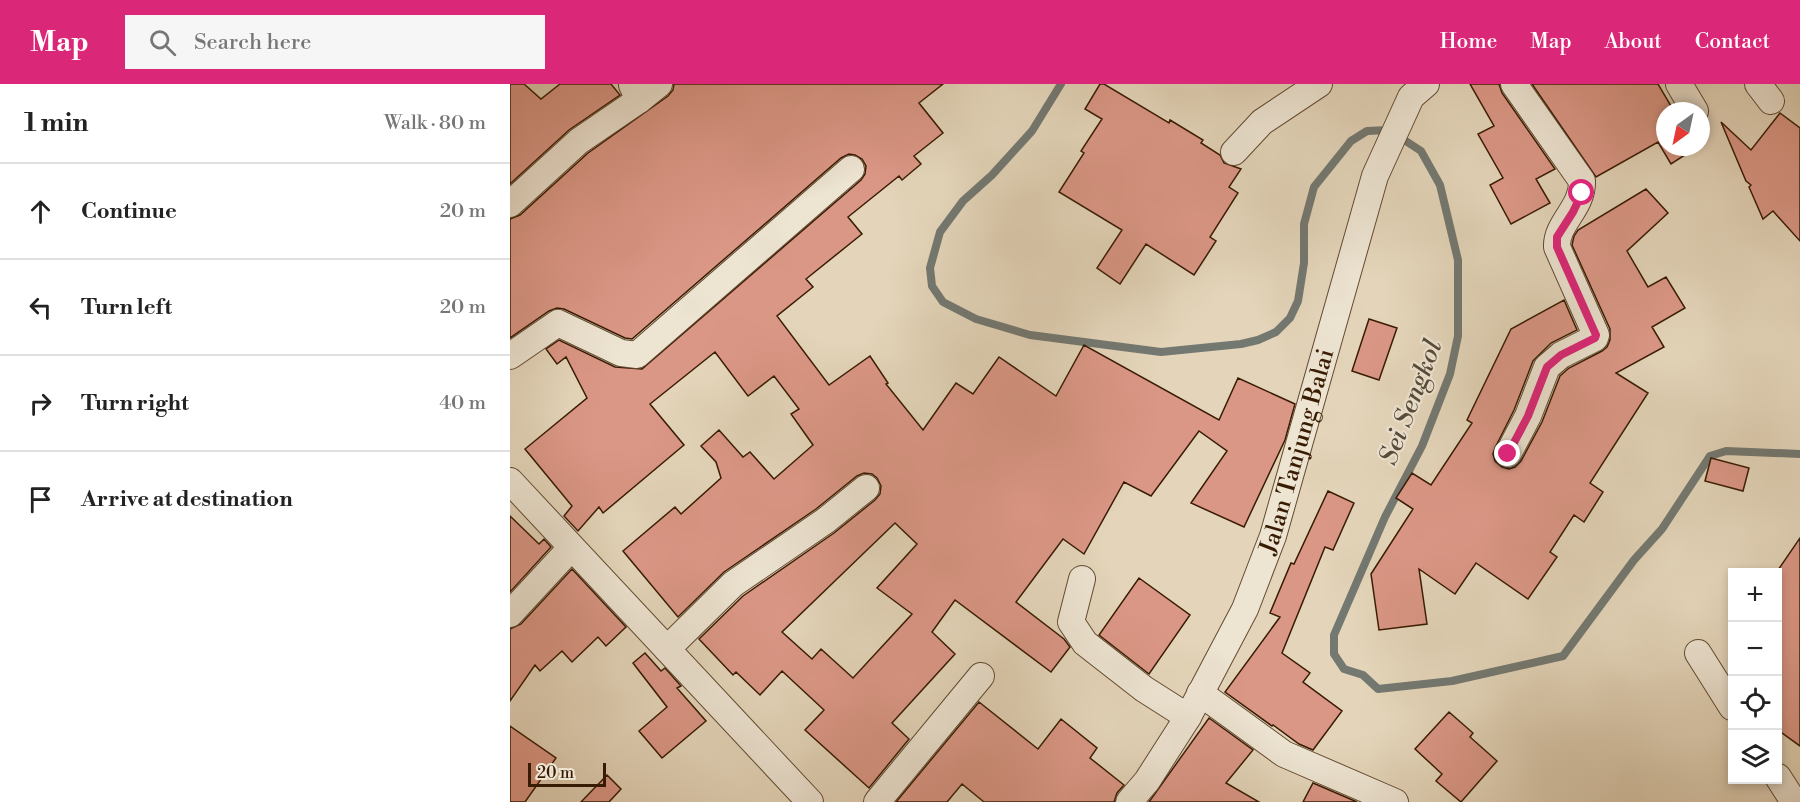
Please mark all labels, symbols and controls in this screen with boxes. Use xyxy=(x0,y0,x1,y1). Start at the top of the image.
search box xyxy=(125,15,545,69)
text: Map xyxy=(30,25,89,60)
icon: search xyxy=(146,26,179,59)
text: Search here xyxy=(194,29,311,56)
text: Home xyxy=(1440,29,1497,55)
text: Map xyxy=(1530,29,1572,55)
text: About xyxy=(1605,29,1662,55)
text: Contact xyxy=(1695,29,1770,55)
north arrow xyxy=(1656,102,1710,156)
text: 1 min xyxy=(24,107,89,139)
text: Walk · 80 m xyxy=(384,111,486,136)
route start xyxy=(1568,179,1594,205)
icon: ahead xyxy=(24,195,57,228)
text: Continue xyxy=(81,198,177,225)
text: 20 m xyxy=(440,199,486,224)
icon: left xyxy=(24,291,57,324)
text: Turn left xyxy=(81,294,172,321)
text: 20 m xyxy=(440,295,486,320)
water label: Sei Sengkol xyxy=(1372,335,1450,469)
street label: Jalan Tanjung Balai xyxy=(1253,345,1341,560)
icon: right xyxy=(24,387,57,420)
text: Turn right xyxy=(81,390,189,417)
text: 40 m xyxy=(439,391,486,416)
route end xyxy=(1494,440,1520,466)
icon: arrive xyxy=(24,483,57,516)
text: Arrive at destination xyxy=(81,486,293,513)
map controls xyxy=(1728,568,1782,784)
button: + xyxy=(1728,568,1782,622)
button: − xyxy=(1728,622,1782,676)
button: locate xyxy=(1728,676,1782,730)
button: layers xyxy=(1728,730,1782,784)
scale bar xyxy=(528,760,606,788)
text: 20 m xyxy=(537,763,574,783)

